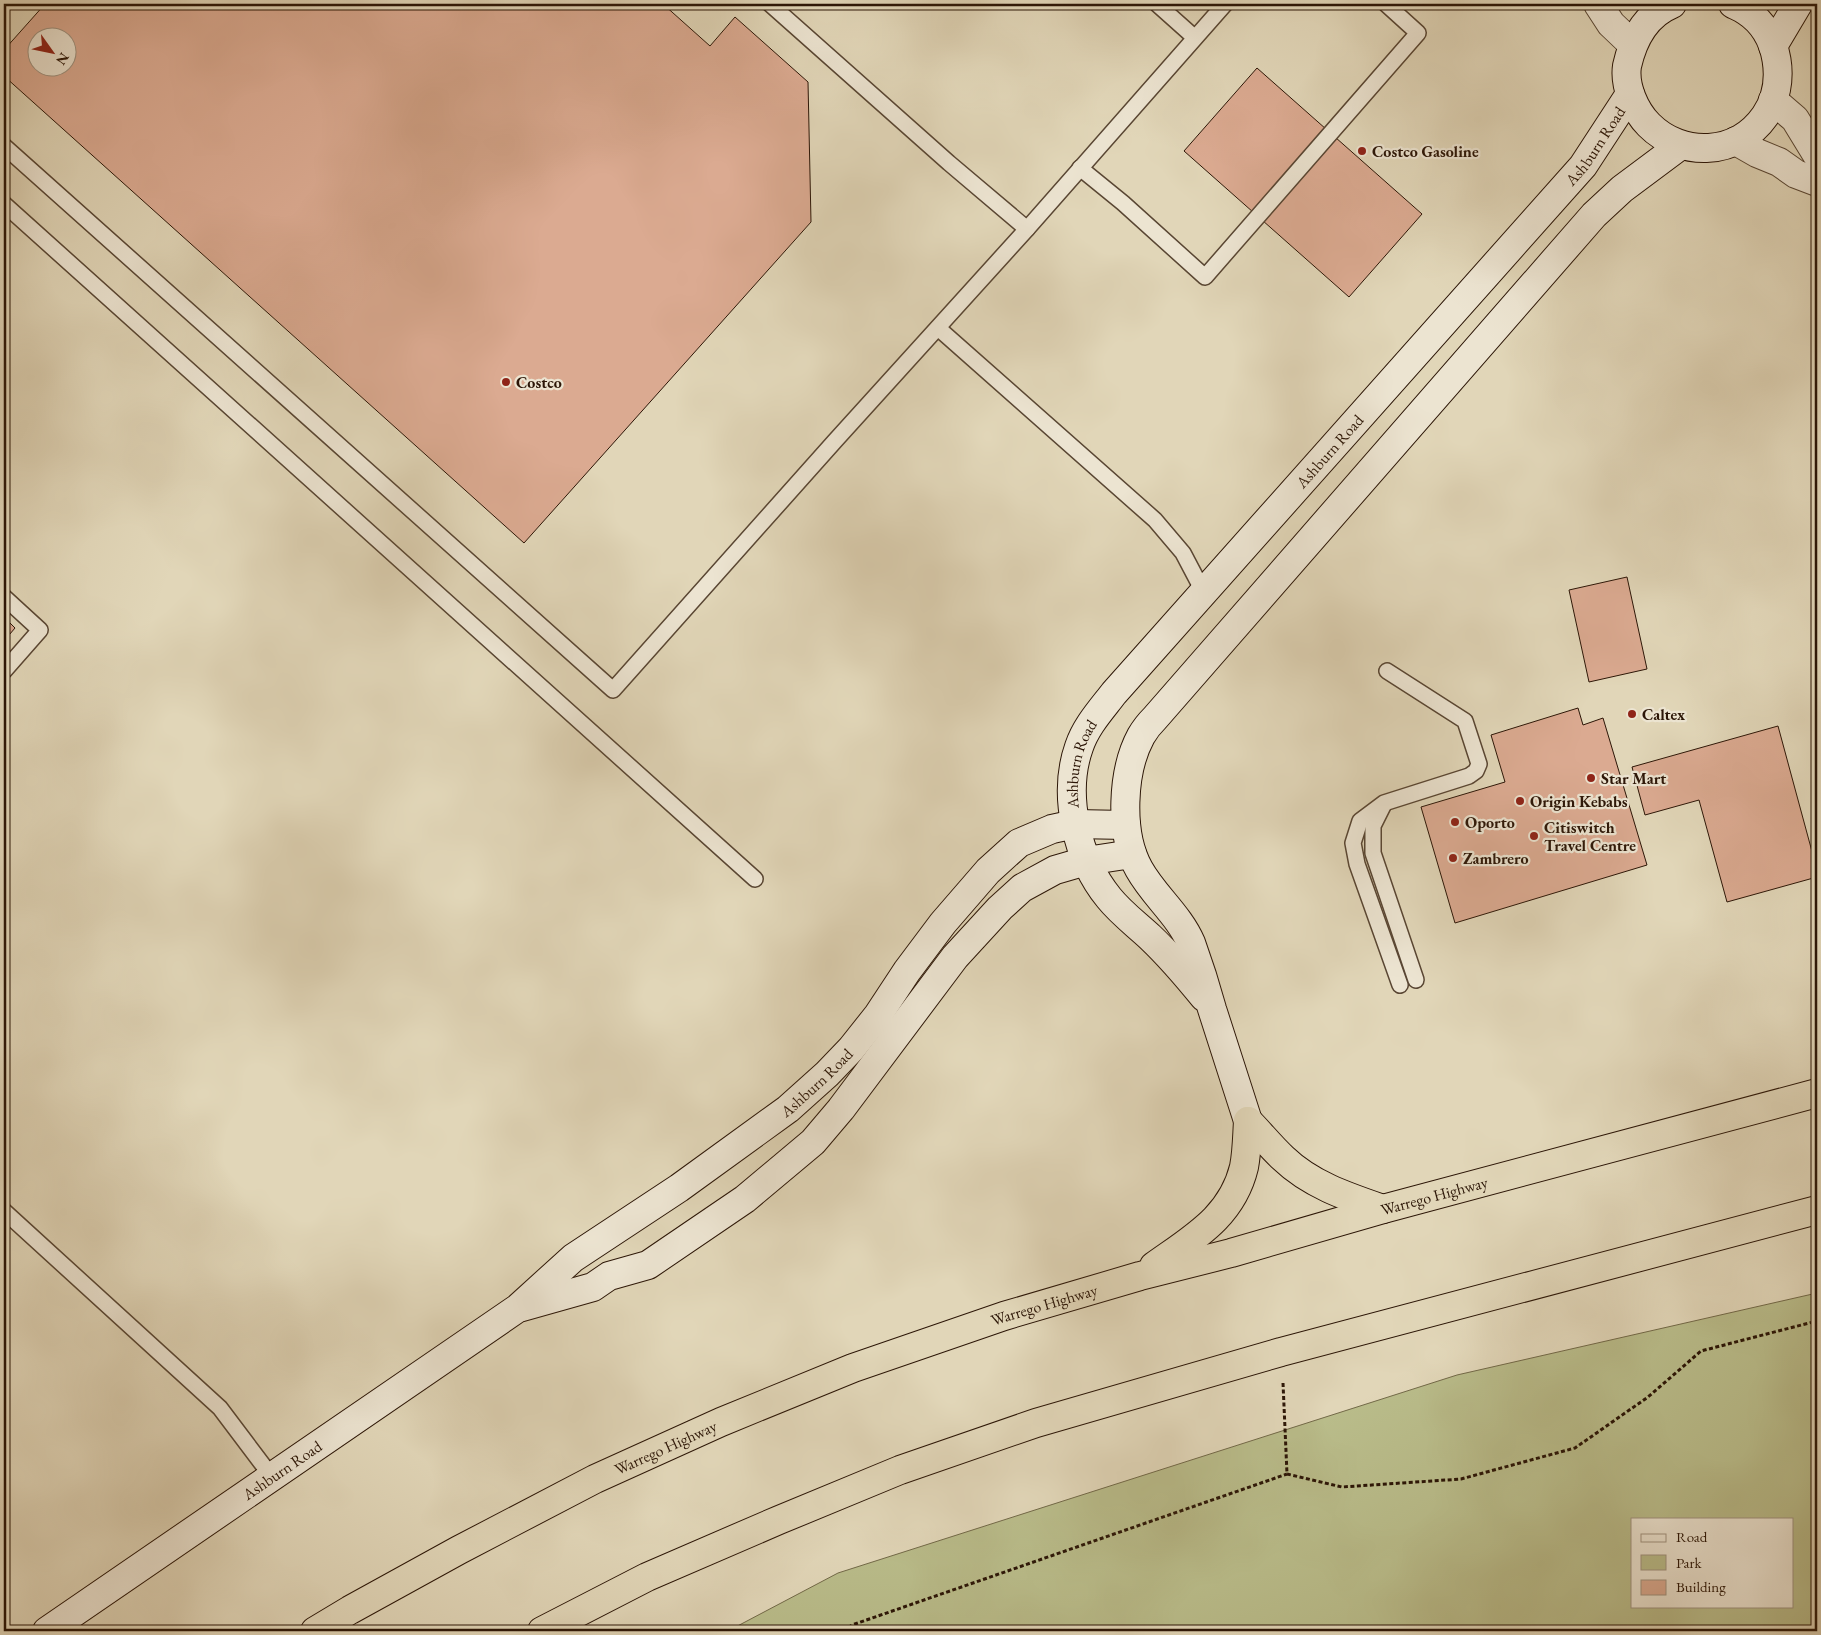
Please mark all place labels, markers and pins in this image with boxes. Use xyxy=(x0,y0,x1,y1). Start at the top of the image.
place label: Costco Gasoline xyxy=(1372,141,1479,162)
marker: Costco Gasoline xyxy=(1356,145,1368,157)
place label: Costco xyxy=(516,372,562,393)
marker: Costco xyxy=(500,376,512,388)
place label: Caltex xyxy=(1642,704,1685,725)
marker: Caltex xyxy=(1626,708,1638,720)
place label: Star Mart xyxy=(1601,768,1666,789)
marker: Star Mart xyxy=(1585,772,1597,784)
place label: Origin Kebabs xyxy=(1530,791,1628,812)
marker: Origin Kebabs xyxy=(1514,795,1526,807)
place label: Oporto xyxy=(1465,812,1515,833)
marker: Oporto xyxy=(1449,816,1461,828)
place label: Citiswitch Travel Centre xyxy=(1544,817,1636,856)
marker: Citiswitch Travel Centre xyxy=(1528,830,1540,842)
place label: Zambrero xyxy=(1463,848,1529,869)
marker: Zambrero xyxy=(1447,852,1459,864)

